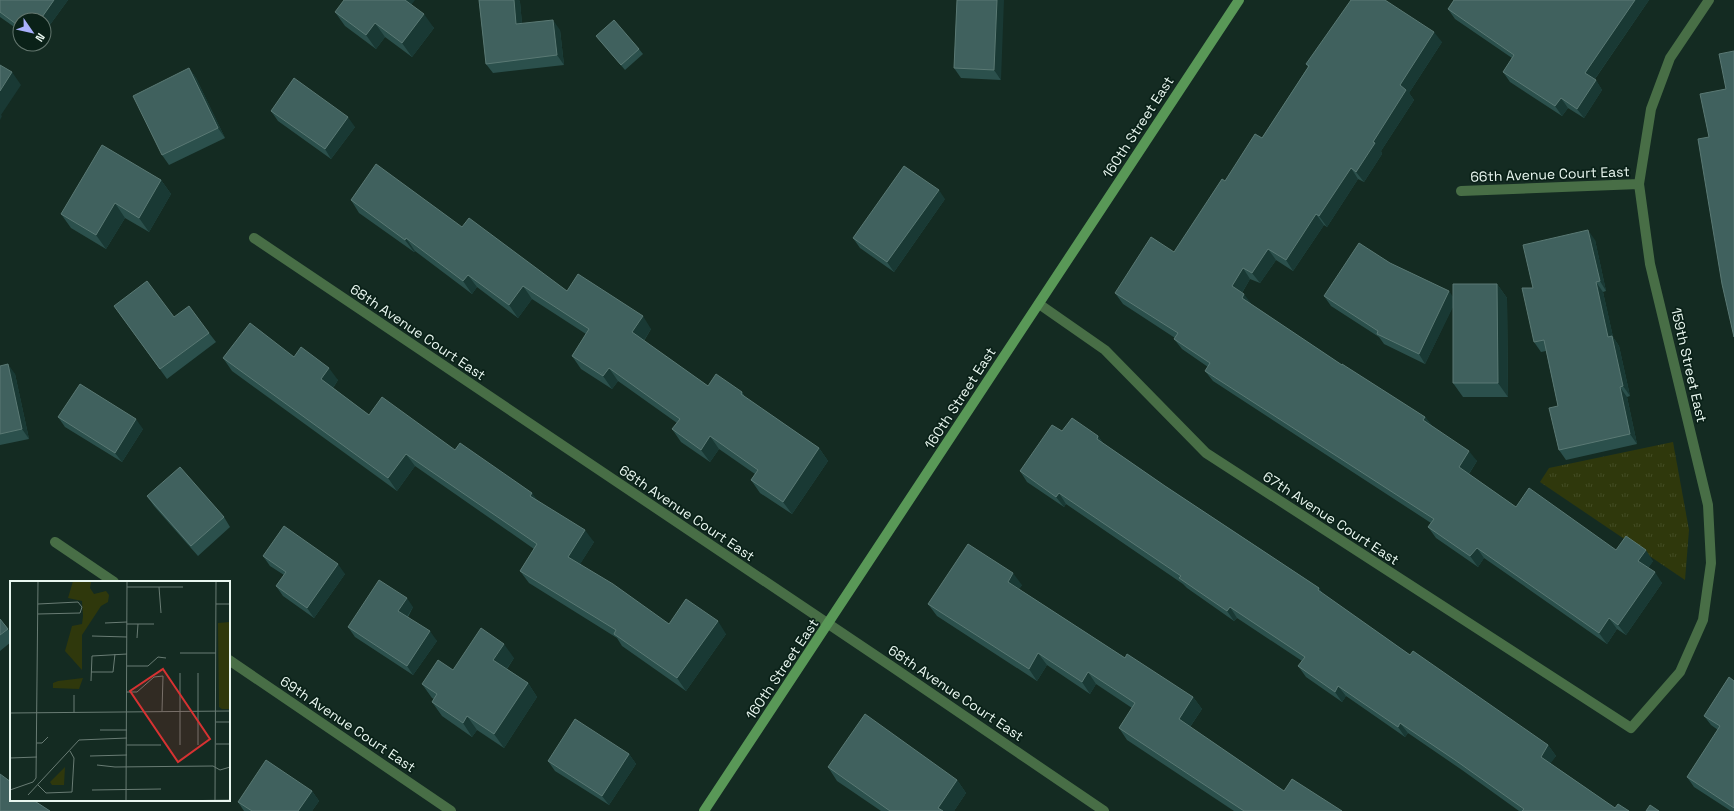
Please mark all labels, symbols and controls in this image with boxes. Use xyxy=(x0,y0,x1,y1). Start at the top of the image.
north arrow xyxy=(12,12,52,52)
text: N xyxy=(32,31,48,45)
street label: 160th Street East xyxy=(1098,73,1178,181)
street label: 66th Avenue Court East xyxy=(1470,162,1630,186)
street label: 68th Avenue Court East xyxy=(347,280,489,384)
street label: 159th Street East xyxy=(1667,306,1711,424)
street label: 160th Street East xyxy=(920,344,1000,452)
street label: 68th Avenue Court East xyxy=(616,461,758,565)
street label: 67th Avenue Court East xyxy=(1260,467,1402,569)
inset map xyxy=(10,581,230,801)
street label: 160th Street East xyxy=(742,615,822,723)
street label: 68th Avenue Court East xyxy=(885,641,1027,745)
street label: 69th Avenue Court East xyxy=(277,672,419,776)

